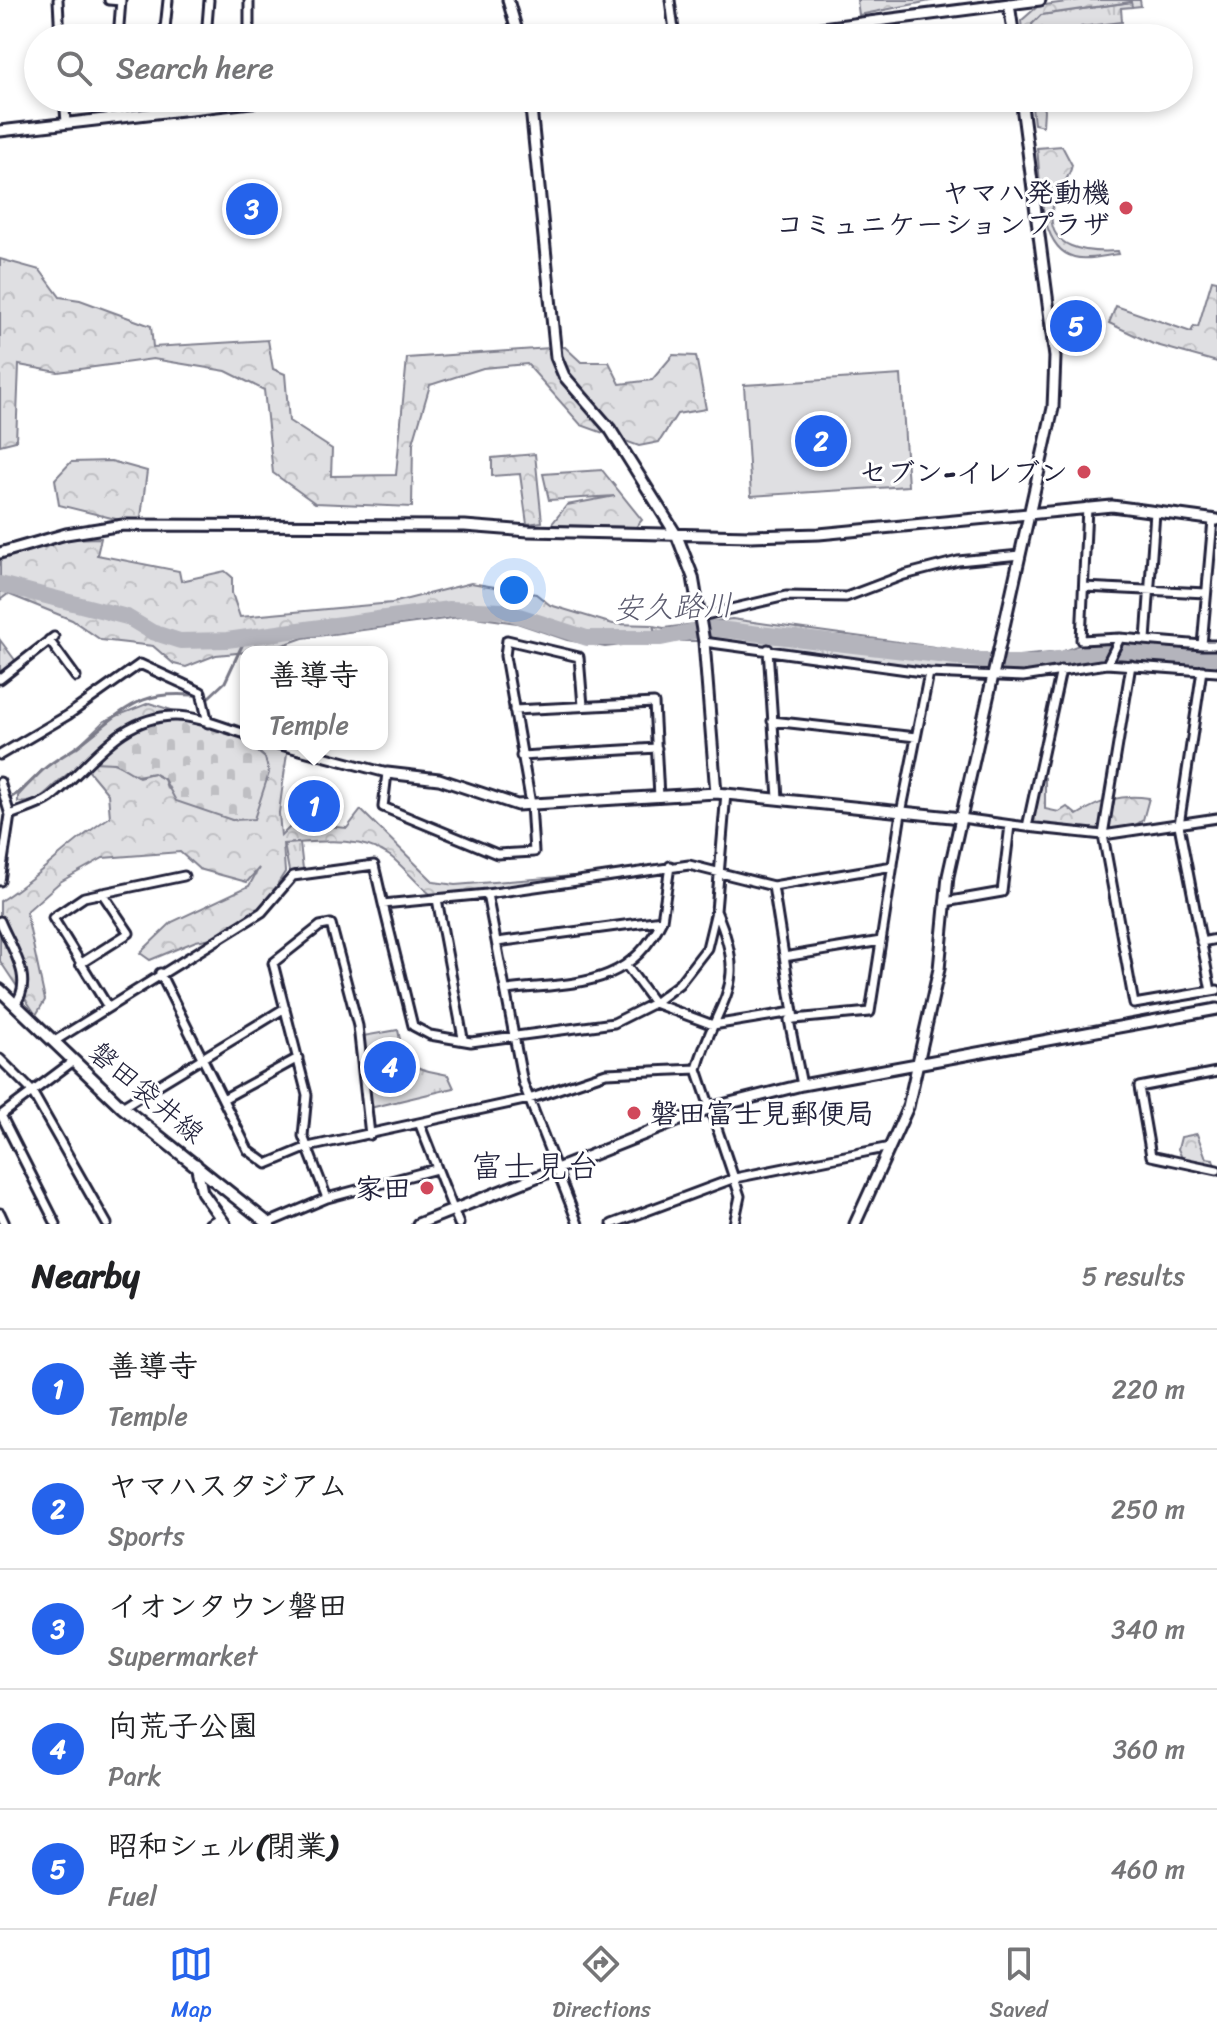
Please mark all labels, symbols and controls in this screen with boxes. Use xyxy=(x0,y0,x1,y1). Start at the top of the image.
search box xyxy=(24,24,1193,112)
text: Search here xyxy=(116,41,274,95)
icon: search xyxy=(52,46,96,90)
place label: ヤマハ発動機 コミュニケーションプラザ xyxy=(776,168,1110,249)
pin: 3 xyxy=(226,179,278,239)
marker: ヤマハ発動機 コミュニケーションプラザ xyxy=(1117,199,1135,217)
pin: 5 xyxy=(1050,296,1102,356)
pin: 2 xyxy=(795,411,847,471)
place label: セブン-イレブン xyxy=(859,448,1068,497)
marker: セブン-イレブン xyxy=(1075,463,1093,481)
your location xyxy=(494,570,534,610)
water label: 安久路川 xyxy=(612,578,734,636)
popup xyxy=(240,646,388,750)
text: 善導寺 xyxy=(269,648,359,702)
text: Temple xyxy=(269,702,349,748)
pin: 1 xyxy=(288,776,340,836)
street label: 磐田袋井線 xyxy=(77,1029,216,1156)
pin: 4 xyxy=(364,1037,416,1097)
place label: 磐田富士見郵便局 xyxy=(650,1089,874,1138)
marker: 磐田富士見郵便局 xyxy=(625,1104,643,1122)
district label: 富士見台 xyxy=(471,1138,599,1195)
place label: 家田 xyxy=(355,1164,411,1213)
marker: 家田 xyxy=(418,1179,436,1197)
text: Nearby xyxy=(32,1246,140,1306)
text: 5 results xyxy=(1082,1253,1185,1299)
text: 善導寺 xyxy=(108,1339,198,1393)
text: 1 xyxy=(52,1366,64,1412)
text: 220 m xyxy=(1112,1366,1185,1412)
text: Temple xyxy=(108,1393,188,1439)
text: ヤマハスタジアム xyxy=(108,1459,348,1513)
text: 2 xyxy=(50,1486,66,1532)
text: 250 m xyxy=(1111,1486,1185,1532)
text: Sports xyxy=(108,1513,184,1559)
text: イオンタウン磐田 xyxy=(108,1579,347,1633)
text: 3 xyxy=(51,1606,65,1652)
text: 340 m xyxy=(1111,1606,1185,1652)
text: Supermarket xyxy=(108,1633,257,1679)
text: 向荒子公園 xyxy=(108,1699,258,1753)
text: 4 xyxy=(50,1726,66,1772)
text: 360 m xyxy=(1113,1726,1185,1772)
text: Park xyxy=(108,1753,161,1799)
text: 昭和シェル(閉業) xyxy=(108,1819,337,1873)
text: 5 xyxy=(50,1846,66,1892)
text: 460 m xyxy=(1111,1846,1185,1892)
text: Fuel xyxy=(108,1873,157,1919)
tab: Map xyxy=(169,1942,213,2029)
tab: Directions xyxy=(552,1942,651,2029)
tab: Saved xyxy=(990,1942,1048,2029)

